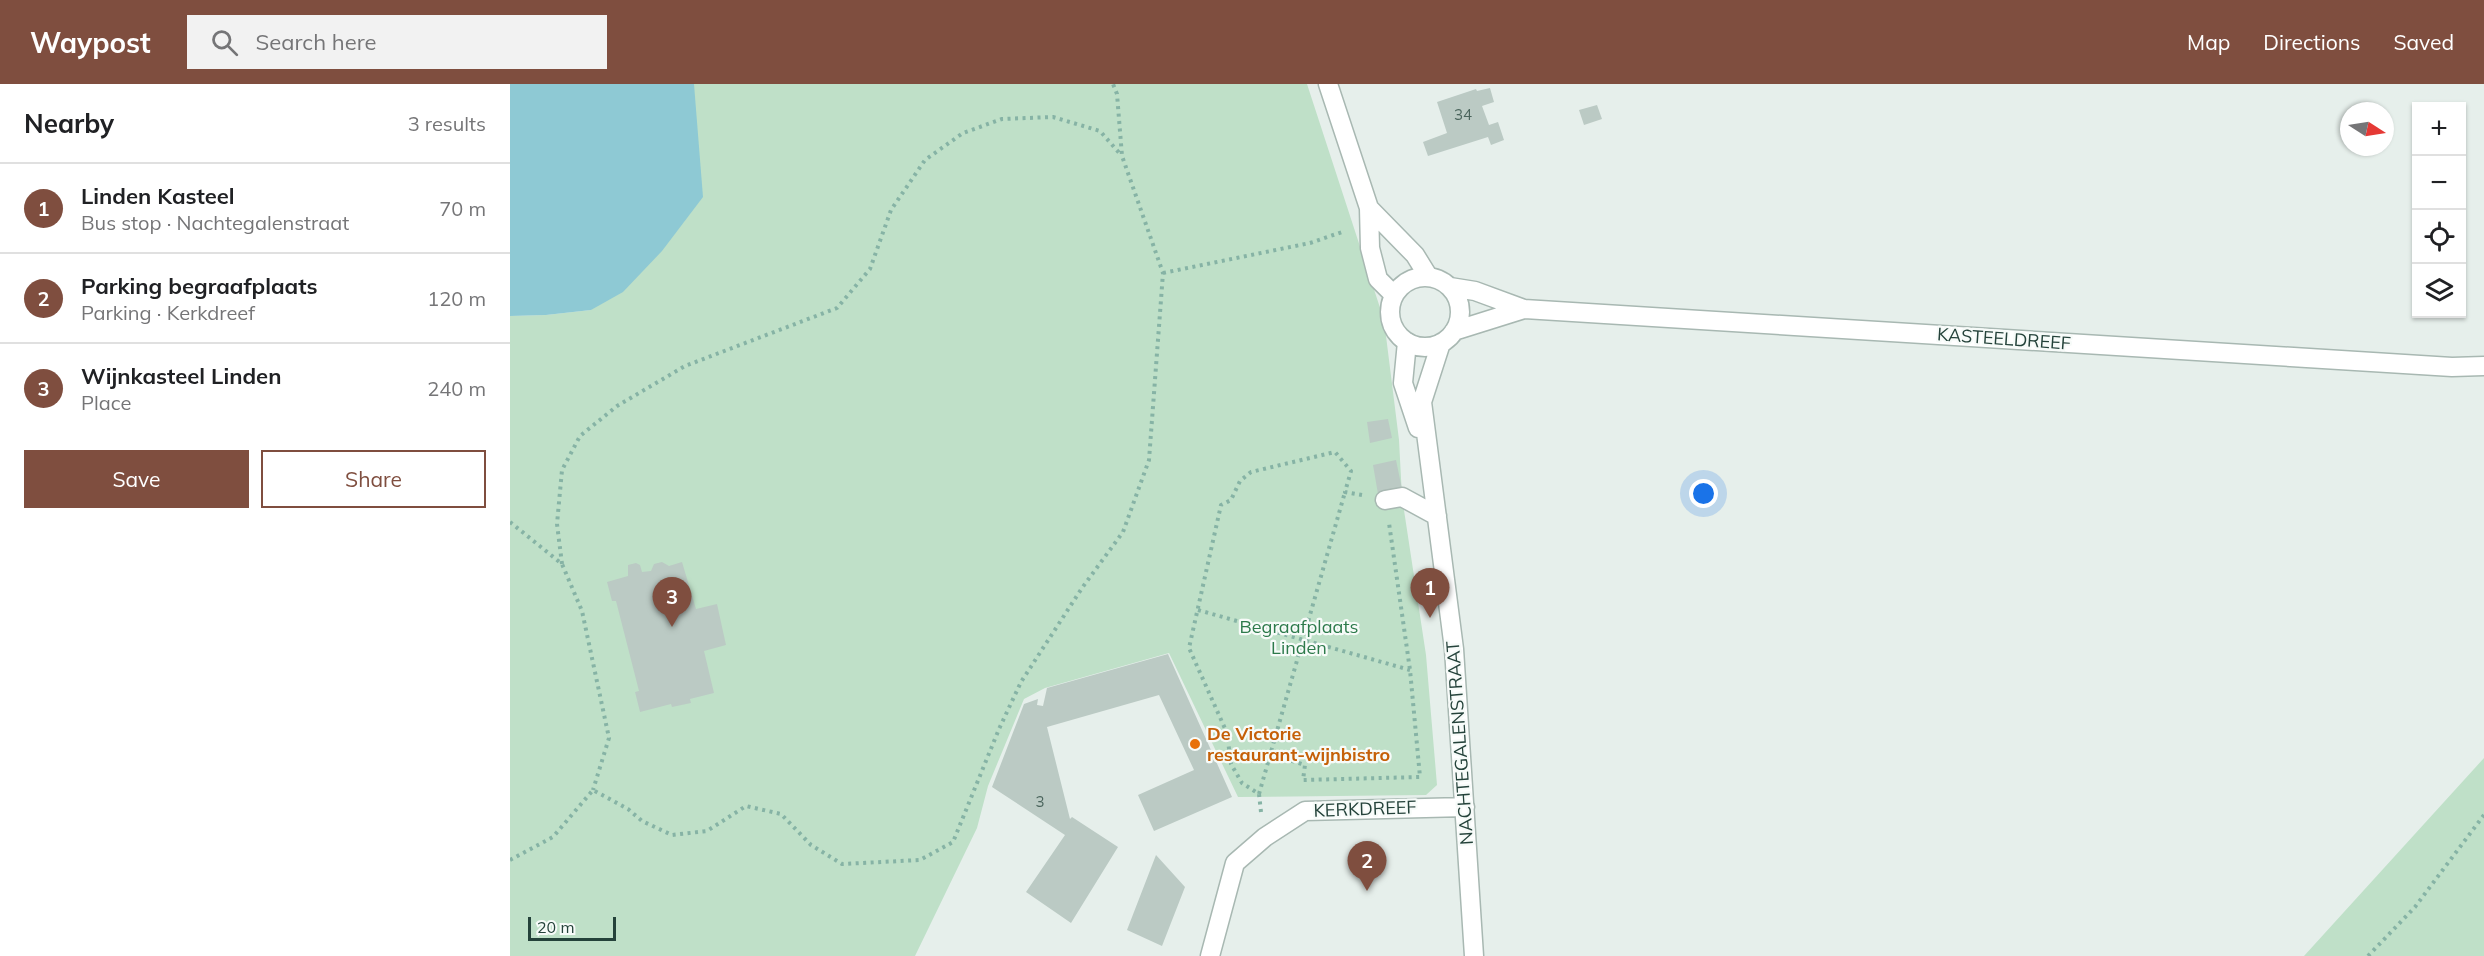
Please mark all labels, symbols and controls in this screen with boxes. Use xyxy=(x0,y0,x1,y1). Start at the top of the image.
search box xyxy=(187,15,607,69)
text: Waypost xyxy=(30,25,151,60)
icon: search xyxy=(208,26,241,59)
text: Search here xyxy=(256,28,377,56)
text: Map xyxy=(2187,29,2230,55)
text: Directions xyxy=(2263,29,2360,55)
text: Saved xyxy=(2393,29,2454,55)
north arrow xyxy=(2340,102,2394,156)
map controls xyxy=(2412,102,2466,318)
button: + xyxy=(2412,102,2466,156)
house number: 34 xyxy=(1454,105,1472,124)
text: Nearby xyxy=(24,107,114,140)
text: 3 results xyxy=(408,111,486,136)
button: − xyxy=(2412,156,2466,210)
text: Linden Kasteel xyxy=(81,182,235,210)
text: 1 xyxy=(38,196,50,221)
text: 70 m xyxy=(439,196,486,221)
text: Bus stop · Nachtegalenstraat xyxy=(81,210,349,235)
button: locate xyxy=(2412,210,2466,264)
button: layers xyxy=(2412,264,2466,318)
text: Parking begraafplaats xyxy=(81,272,318,300)
text: 2 xyxy=(38,286,50,311)
text: 120 m xyxy=(427,286,486,311)
text: Parking · Kerkdreef xyxy=(81,300,255,325)
street label: KASTEELDREEF xyxy=(1936,322,2072,355)
text: Wijnkasteel Linden xyxy=(81,362,281,390)
text: 3 xyxy=(38,376,50,401)
text: 240 m xyxy=(427,376,486,401)
text: Place xyxy=(81,390,131,415)
button: Save xyxy=(24,450,249,508)
button: Share xyxy=(261,450,486,508)
your location xyxy=(1689,479,1718,508)
pin: 1 xyxy=(1410,568,1450,618)
pin: 3 xyxy=(652,578,692,627)
park label: Begraafplaats Linden xyxy=(1240,615,1359,659)
street label: NACHTEGALENSTRAAT xyxy=(1441,640,1478,846)
place label: De Victorie restaurant-wijnbistro xyxy=(1207,722,1390,766)
marker: De Victorie restaurant-wijnbistro xyxy=(1188,737,1202,751)
house number: 3 xyxy=(1035,792,1045,811)
street label: KERKDREEF xyxy=(1313,795,1417,822)
pin: 2 xyxy=(1348,842,1386,891)
scale bar xyxy=(528,914,616,942)
text: 20 m xyxy=(537,917,574,937)

